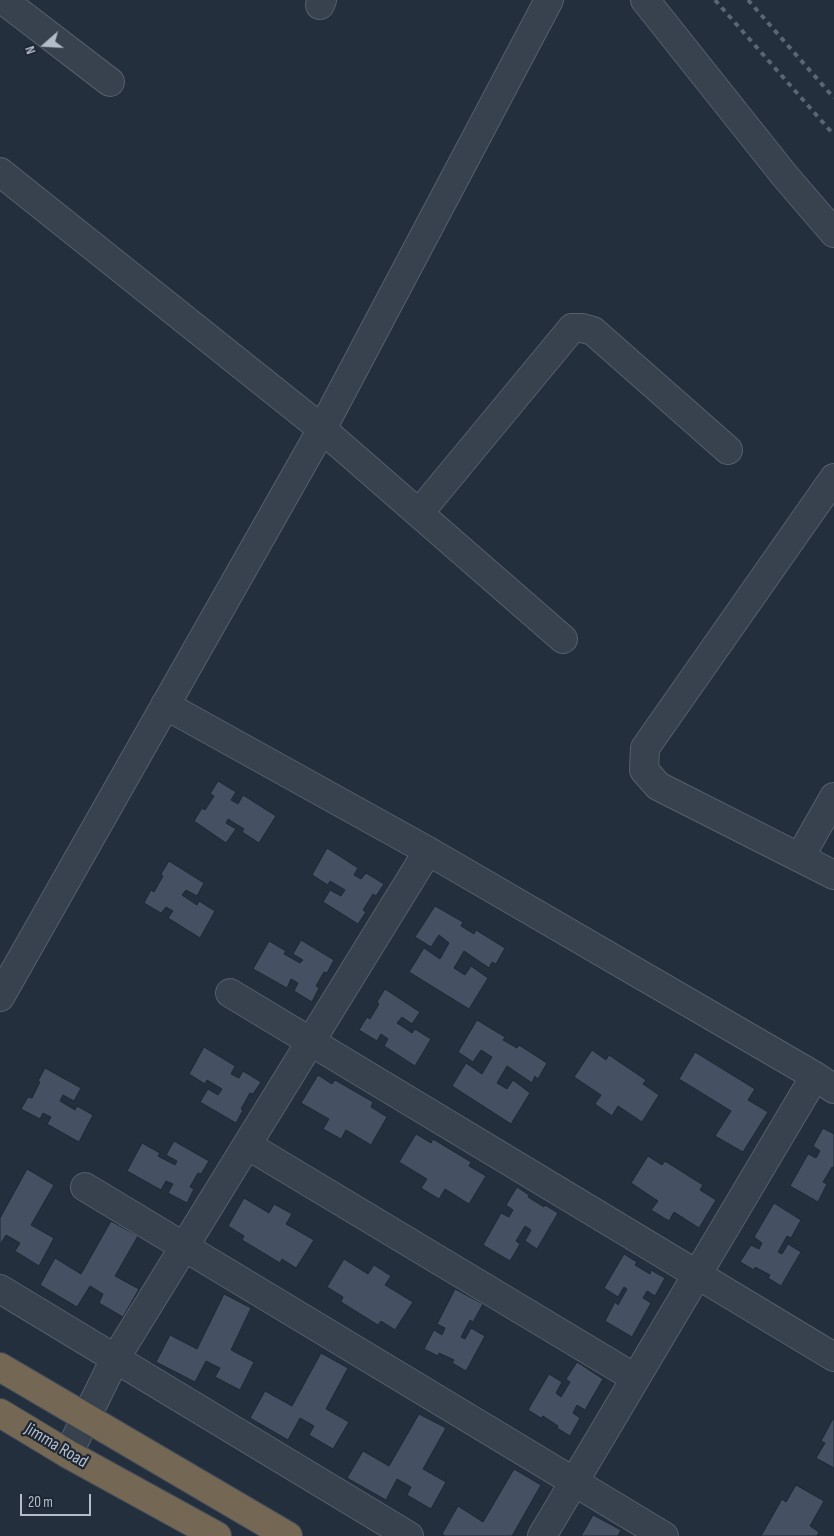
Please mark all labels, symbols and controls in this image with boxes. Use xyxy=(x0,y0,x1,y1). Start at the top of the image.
north arrow xyxy=(20,20,70,70)
text: N xyxy=(21,44,40,56)
street label: Jimma Road xyxy=(20,1419,92,1473)
scale bar xyxy=(22,1484,94,1516)
text: 20 m xyxy=(28,1493,53,1512)

